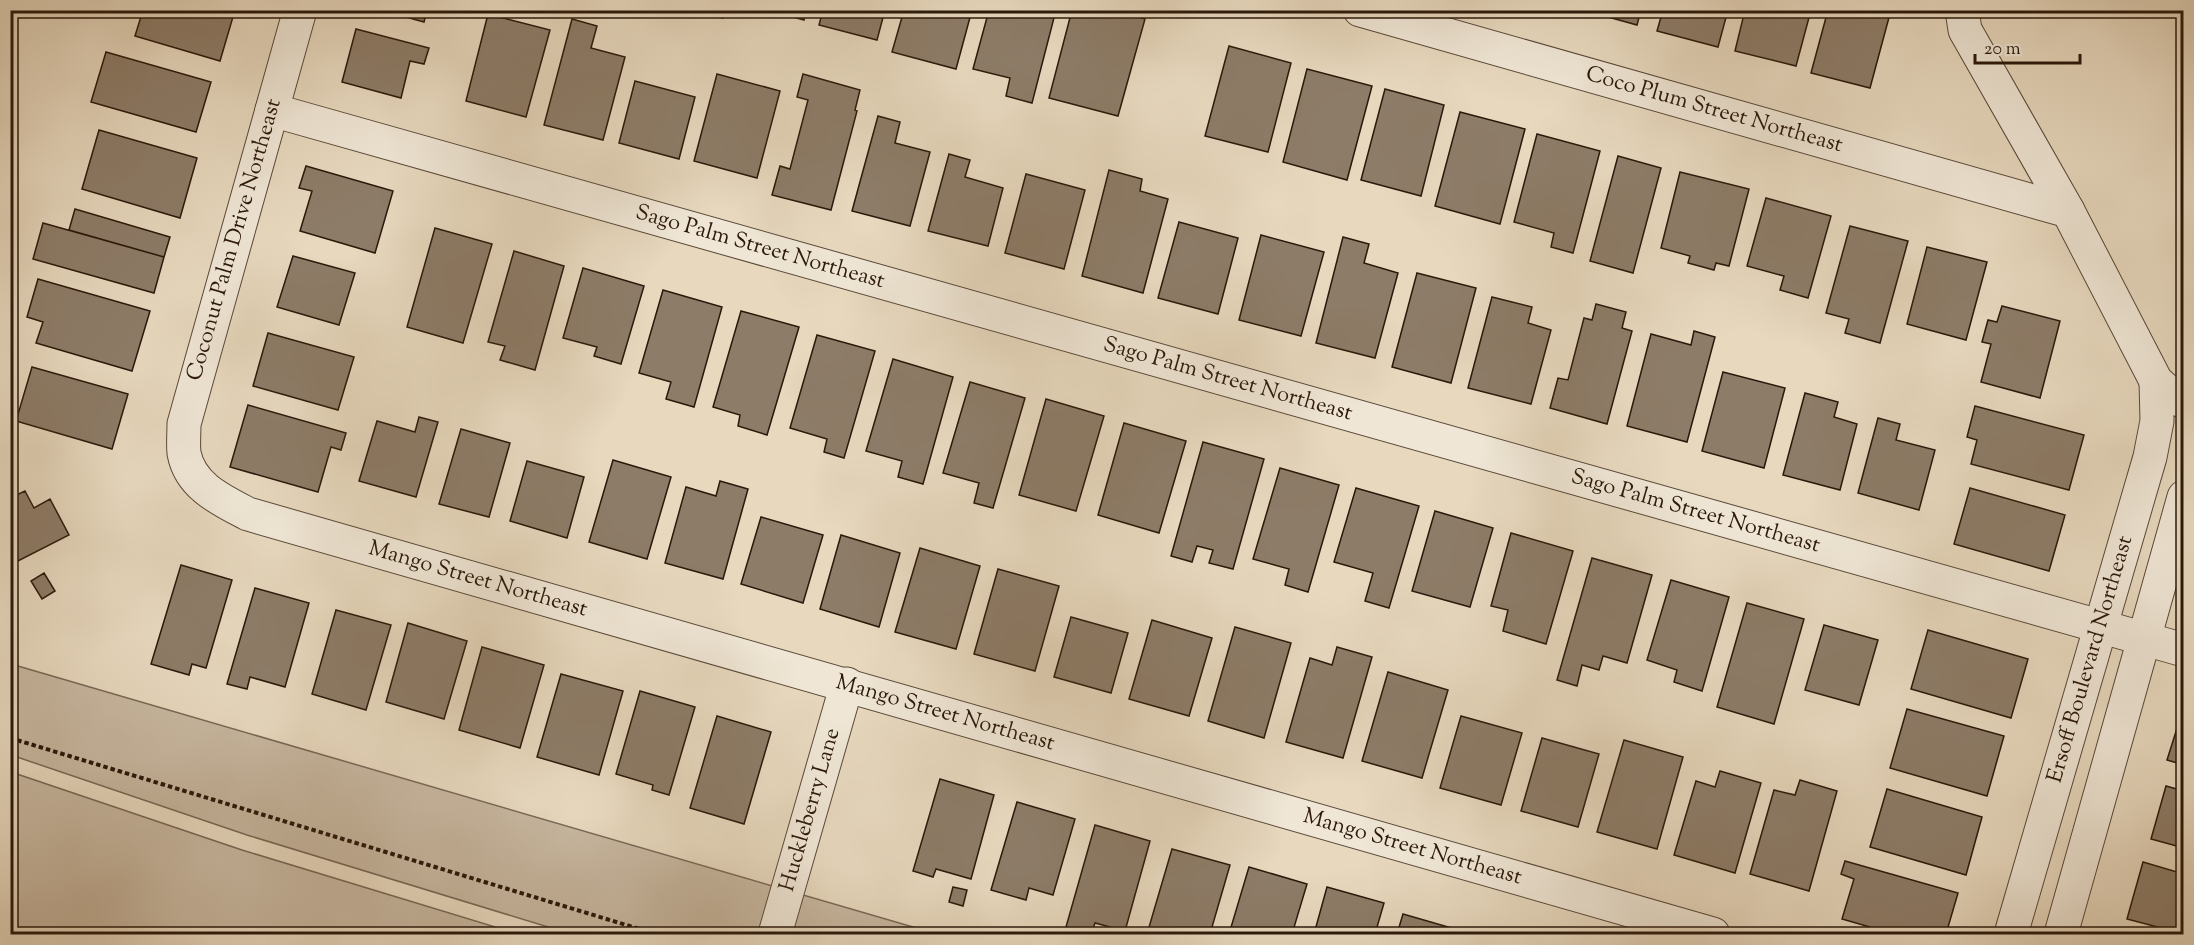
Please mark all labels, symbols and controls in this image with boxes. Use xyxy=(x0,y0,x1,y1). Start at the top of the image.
scale bar xyxy=(1975,27,2080,65)
text: 20 m xyxy=(1984,37,2021,63)
street label: Coco Plum Street Northeast xyxy=(1582,59,1847,162)
street label: Coconut Palm Drive Northeast xyxy=(179,95,291,385)
street label: Sago Palm Street Northeast xyxy=(632,197,889,298)
street label: Sago Palm Street Northeast xyxy=(1099,329,1356,430)
street label: Sago Palm Street Northeast xyxy=(1567,462,1824,563)
street label: Ersoff Boulevard Northeast xyxy=(2040,532,2142,787)
street label: Mango Street Northeast xyxy=(365,533,592,627)
street label: Mango Street Northeast xyxy=(832,667,1059,761)
street label: Huckleberry Lane xyxy=(772,724,849,896)
street label: Mango Street Northeast xyxy=(1299,801,1526,894)

